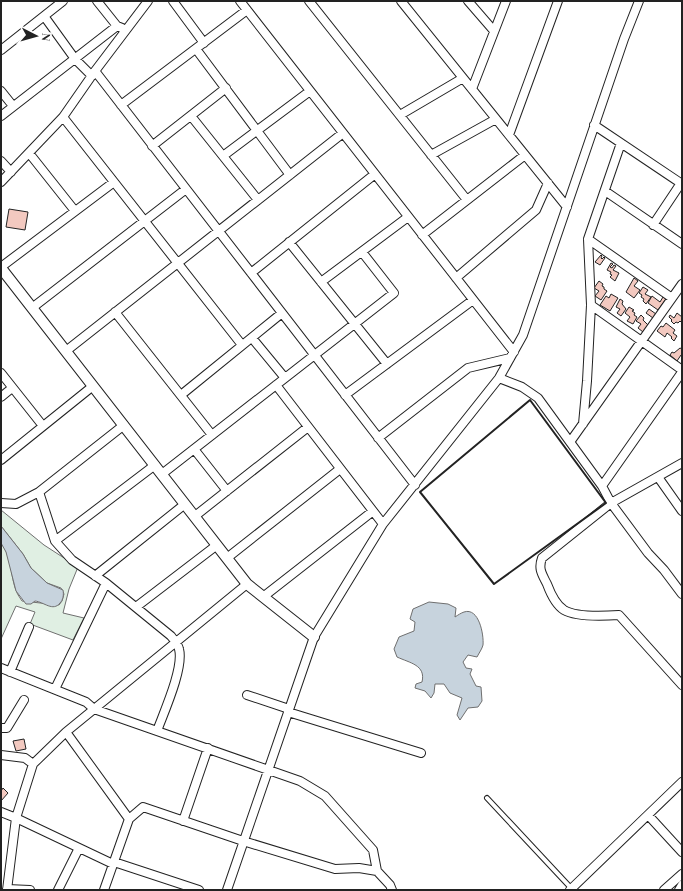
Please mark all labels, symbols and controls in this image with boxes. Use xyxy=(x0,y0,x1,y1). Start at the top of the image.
north arrow xyxy=(16,16,56,56)
text: N xyxy=(39,32,54,42)

